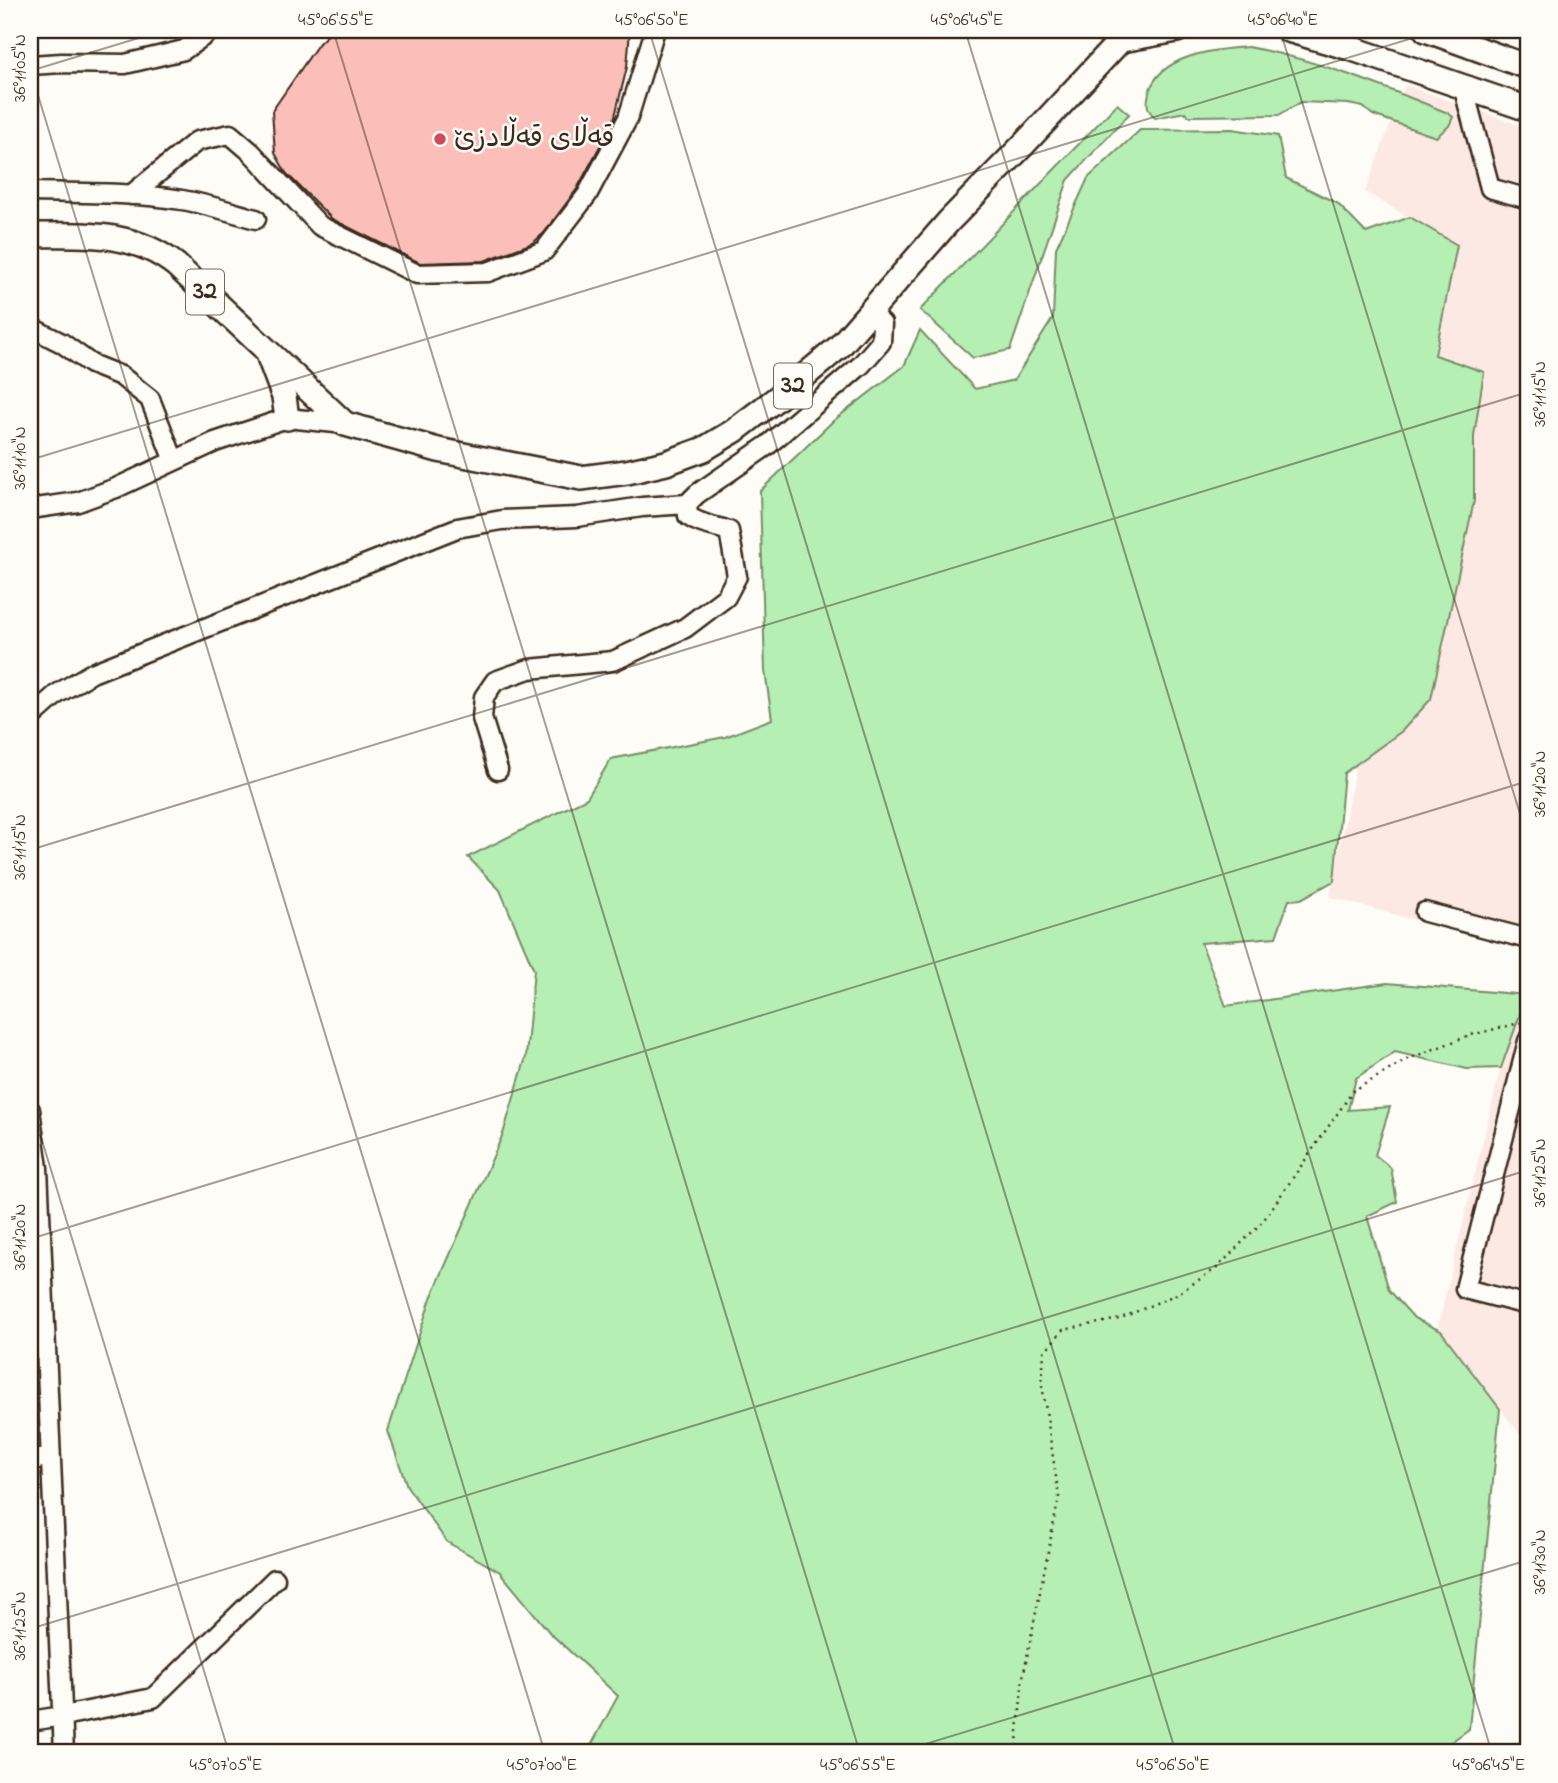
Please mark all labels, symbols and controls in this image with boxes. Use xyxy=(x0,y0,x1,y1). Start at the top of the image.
text: 45°06'55"E xyxy=(298,8,374,34)
text: 45°06'50"E xyxy=(615,8,689,34)
text: 45°06'45"E xyxy=(931,8,1004,34)
text: 45°06'40"E xyxy=(1248,8,1318,34)
text: 36°11'05"N xyxy=(8,34,34,102)
place label: قەڵای قەڵادزێ xyxy=(454,116,614,160)
marker: قەڵای قەڵادزێ xyxy=(432,131,448,147)
road number: 32 xyxy=(186,270,224,314)
text: 36°11'15"N xyxy=(1528,361,1554,427)
road number: 32 xyxy=(774,364,812,408)
text: 36°11'10"N xyxy=(8,426,34,490)
text: 36°11'20"N xyxy=(1528,751,1554,817)
text: 36°11'15"N xyxy=(8,814,34,880)
text: 36°11'25"N xyxy=(1528,1138,1554,1208)
text: 36°11'20"N xyxy=(8,1204,34,1270)
text: 36°11'30"N xyxy=(1528,1529,1554,1595)
text: 36°11'25"N xyxy=(8,1591,34,1661)
text: 45°07'05"E xyxy=(190,1753,262,1779)
text: 45°07'00"E xyxy=(507,1753,577,1779)
text: 45°06'55"E xyxy=(820,1753,896,1779)
text: 45°06'50"E xyxy=(1136,1753,1210,1779)
text: 45°06'45"E xyxy=(1453,1753,1526,1779)

